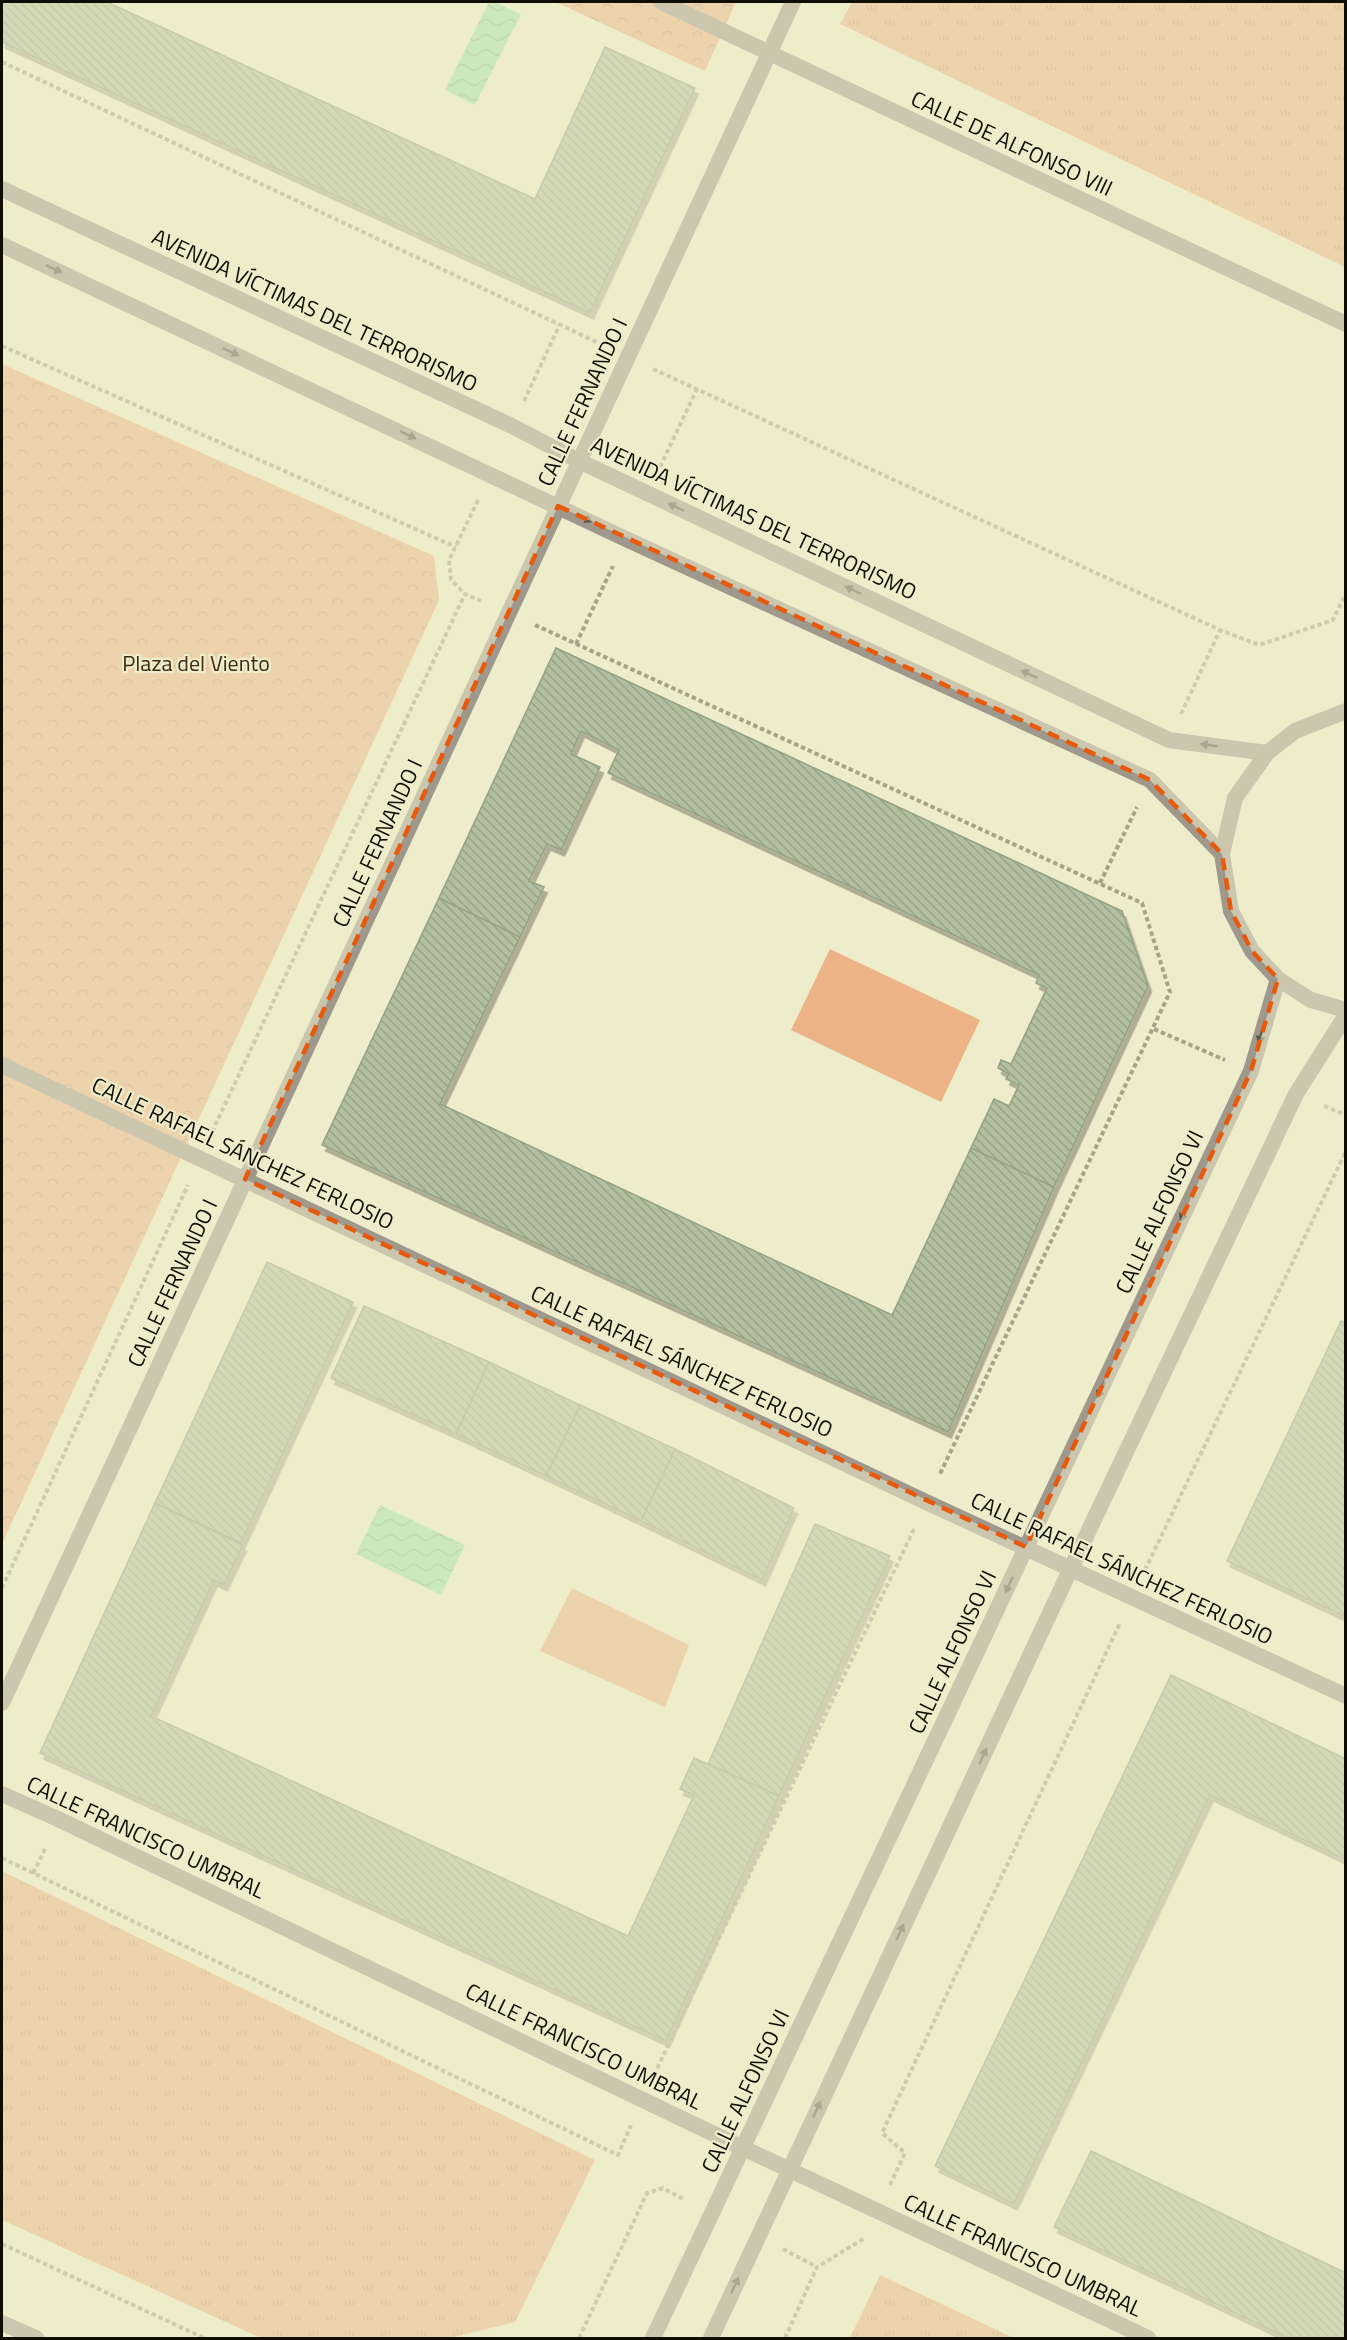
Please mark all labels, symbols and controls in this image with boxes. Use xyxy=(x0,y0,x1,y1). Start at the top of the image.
street label: CALLE DE ALFONSO VIII xyxy=(906,81,1118,205)
street label: AVENIDA VÍCTIMAS DEL TERRORISMO xyxy=(147,219,483,401)
one-way arrow xyxy=(46,265,63,274)
street label: CALLE FERNANDO I xyxy=(528,312,636,492)
one-way arrow xyxy=(223,348,240,357)
street label: AVENIDA VÍCTIMAS DEL TERRORISMO xyxy=(586,427,922,609)
one-way arrow xyxy=(399,430,416,439)
one-way arrow xyxy=(668,503,685,512)
one-way arrow xyxy=(575,514,592,523)
one-way arrow xyxy=(844,586,861,595)
park label: Plaza del Viento xyxy=(122,646,270,680)
one-way arrow xyxy=(1021,669,1038,678)
one-way arrow xyxy=(1199,740,1218,750)
street label: CALLE FERNANDO I xyxy=(323,753,431,933)
one-way arrow xyxy=(1256,1026,1265,1044)
street label: CALLE RAFAEL SÁNCHEZ FERLOSIO xyxy=(86,1068,400,1238)
street label: CALLE ALFONSO VI xyxy=(1106,1125,1212,1299)
street label: CALLE FERNANDO I xyxy=(118,1193,226,1373)
one-way arrow xyxy=(1179,1205,1188,1222)
street label: CALLE RAFAEL SÁNCHEZ FERLOSIO xyxy=(525,1276,839,1446)
one-way arrow xyxy=(1096,1381,1105,1398)
street label: CALLE RAFAEL SÁNCHEZ FERLOSIO xyxy=(965,1483,1279,1653)
street label: CALLE ALFONSO VI xyxy=(899,1565,1005,1739)
one-way arrow xyxy=(1004,1576,1014,1594)
one-way arrow xyxy=(979,1747,988,1764)
street label: CALLE FRANCISCO UMBRAL xyxy=(21,1767,271,1907)
one-way arrow xyxy=(896,1924,905,1941)
street label: CALLE FRANCISCO UMBRAL xyxy=(460,1974,709,2118)
street label: CALLE ALFONSO VI xyxy=(692,2004,798,2178)
one-way arrow xyxy=(813,2100,822,2117)
street label: CALLE FRANCISCO UMBRAL xyxy=(898,2185,1148,2325)
one-way arrow xyxy=(730,2276,740,2294)

